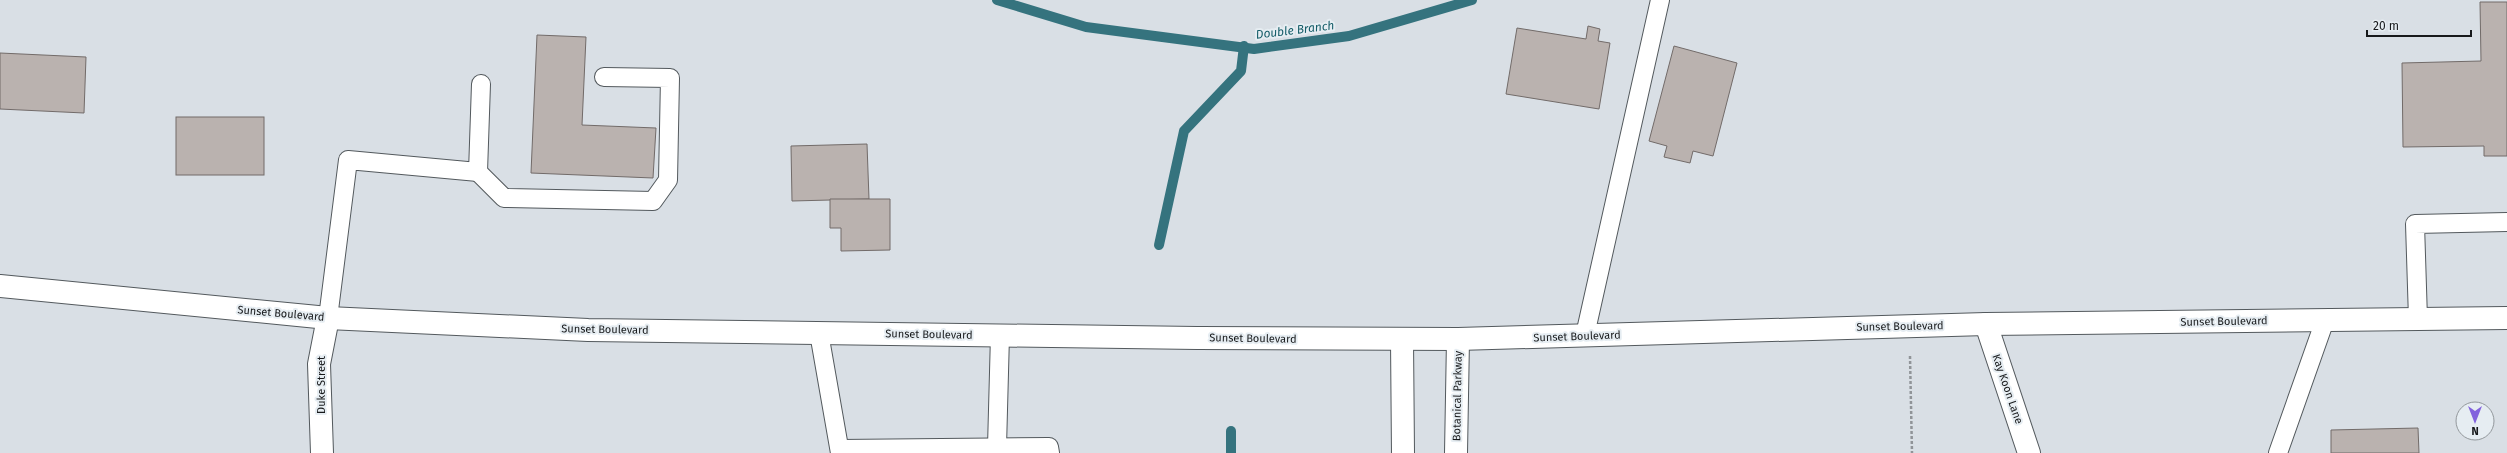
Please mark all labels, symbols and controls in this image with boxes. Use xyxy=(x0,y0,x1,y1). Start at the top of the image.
scale bar xyxy=(2367,12,2471,38)
water label: Double Branch xyxy=(1255,18,1335,42)
text: 20 m xyxy=(2373,19,2399,33)
street label: Sunset Boulevard xyxy=(237,303,325,324)
street label: Sunset Boulevard xyxy=(2180,314,2268,329)
street label: Sunset Boulevard xyxy=(1856,319,1944,334)
street label: Sunset Boulevard xyxy=(561,322,649,337)
street label: Sunset Boulevard xyxy=(885,327,973,342)
street label: Sunset Boulevard xyxy=(1533,328,1621,345)
street label: Sunset Boulevard xyxy=(1209,331,1297,346)
street label: Botanical Parkway xyxy=(1450,350,1465,441)
street label: Kay Koon Lane xyxy=(1990,353,2026,426)
street label: Duke Street xyxy=(315,356,328,414)
north arrow xyxy=(2455,401,2495,441)
text: N xyxy=(2471,424,2479,437)

